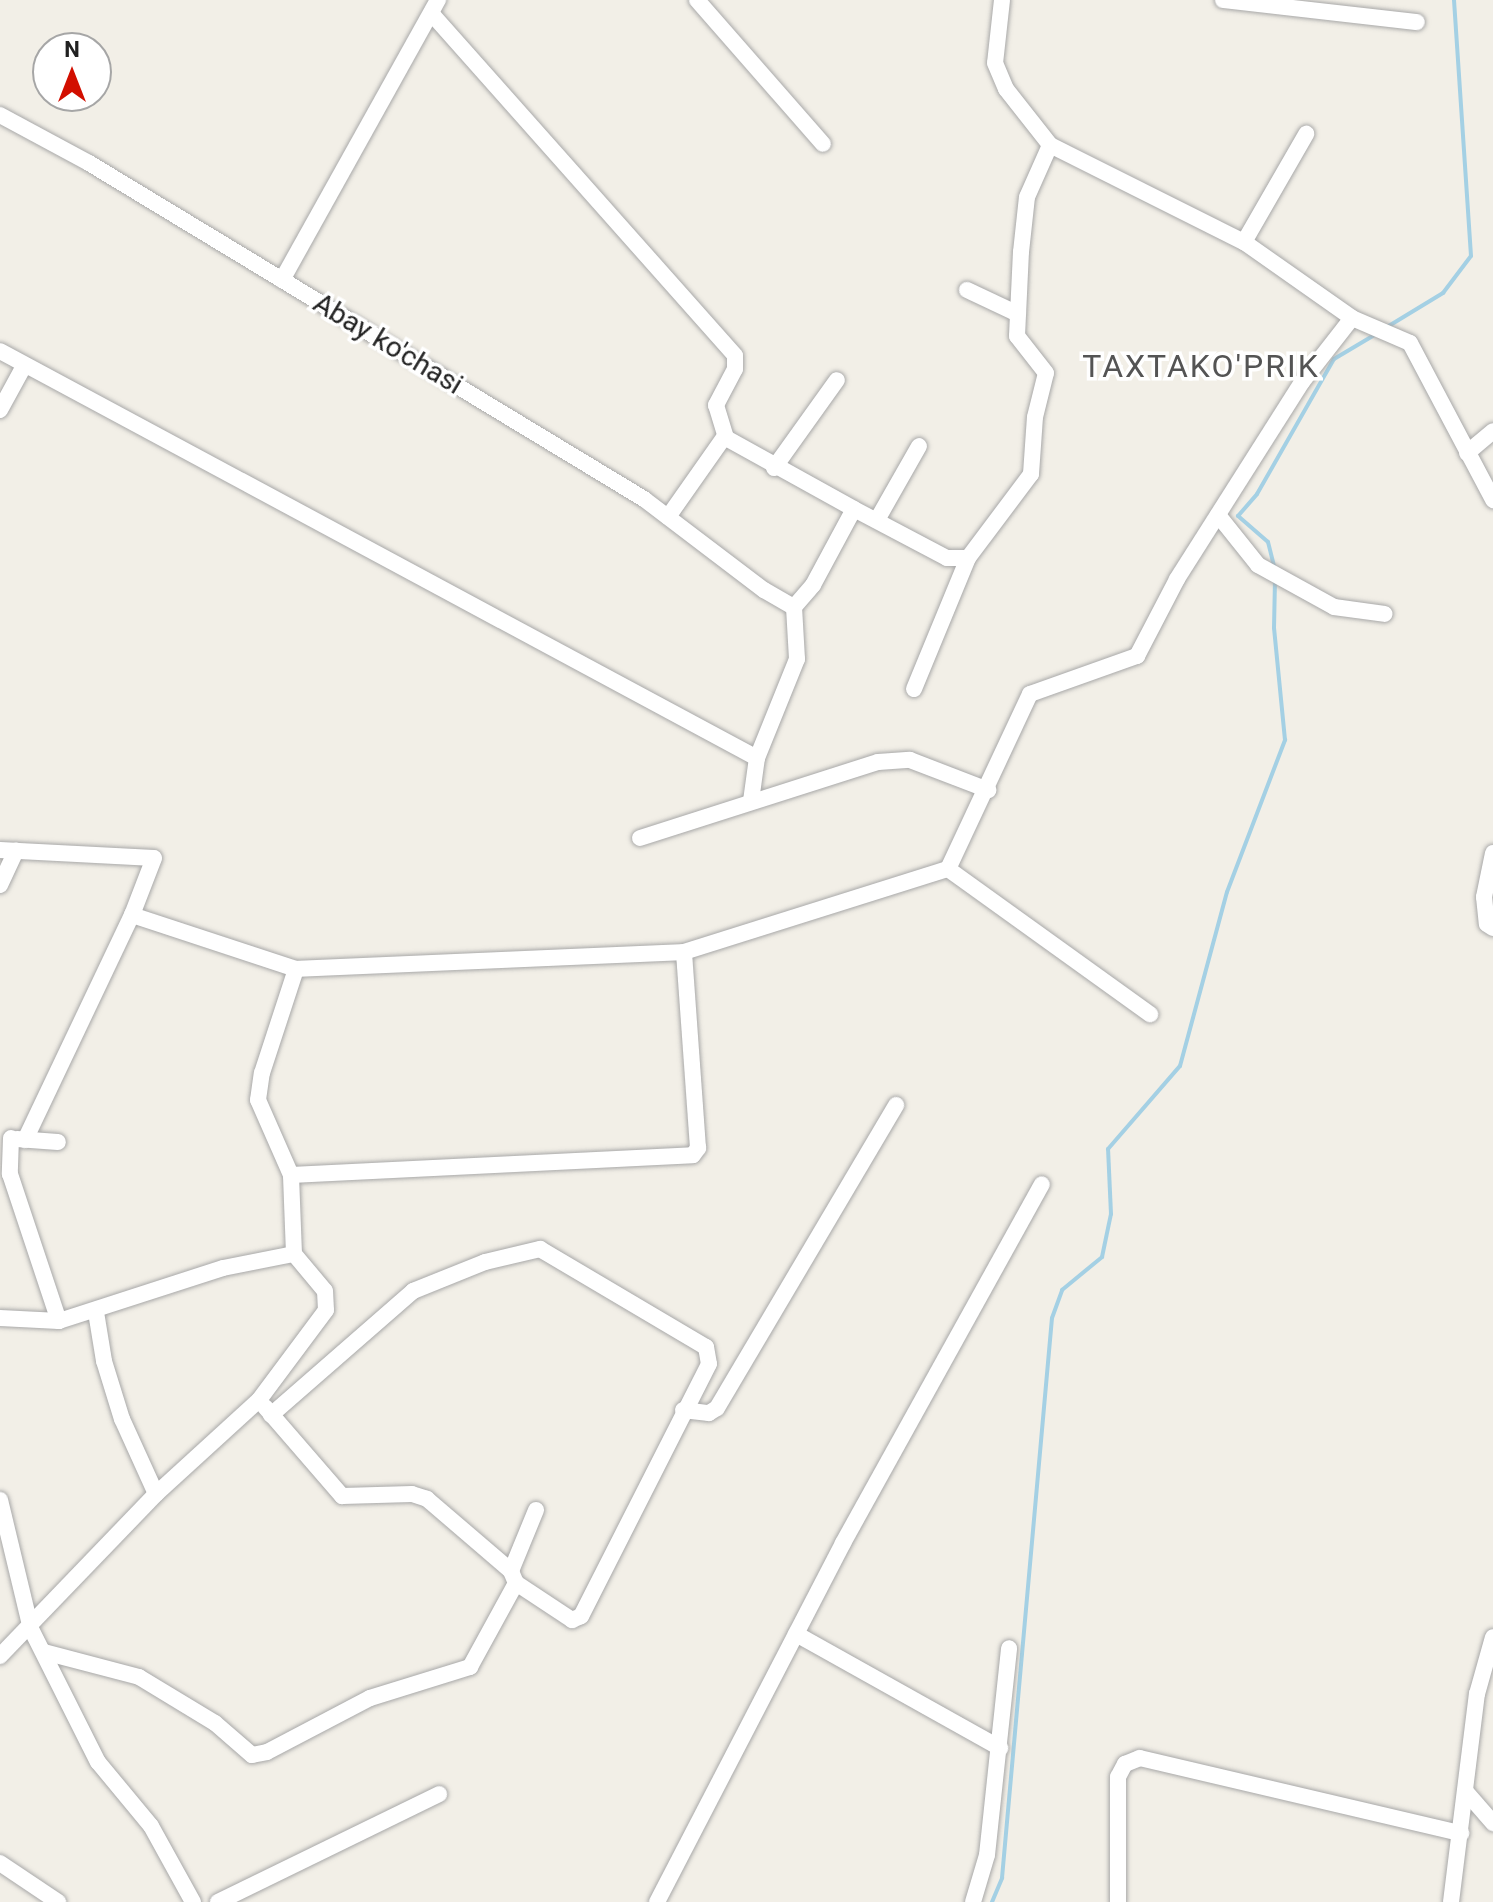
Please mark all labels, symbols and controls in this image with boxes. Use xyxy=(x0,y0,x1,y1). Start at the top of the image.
north arrow xyxy=(32,32,112,112)
text: N xyxy=(64,37,80,62)
street label: Abay ko'chasi xyxy=(307,286,469,402)
district label: TAXTAKO'PRIK xyxy=(1082,347,1320,385)

